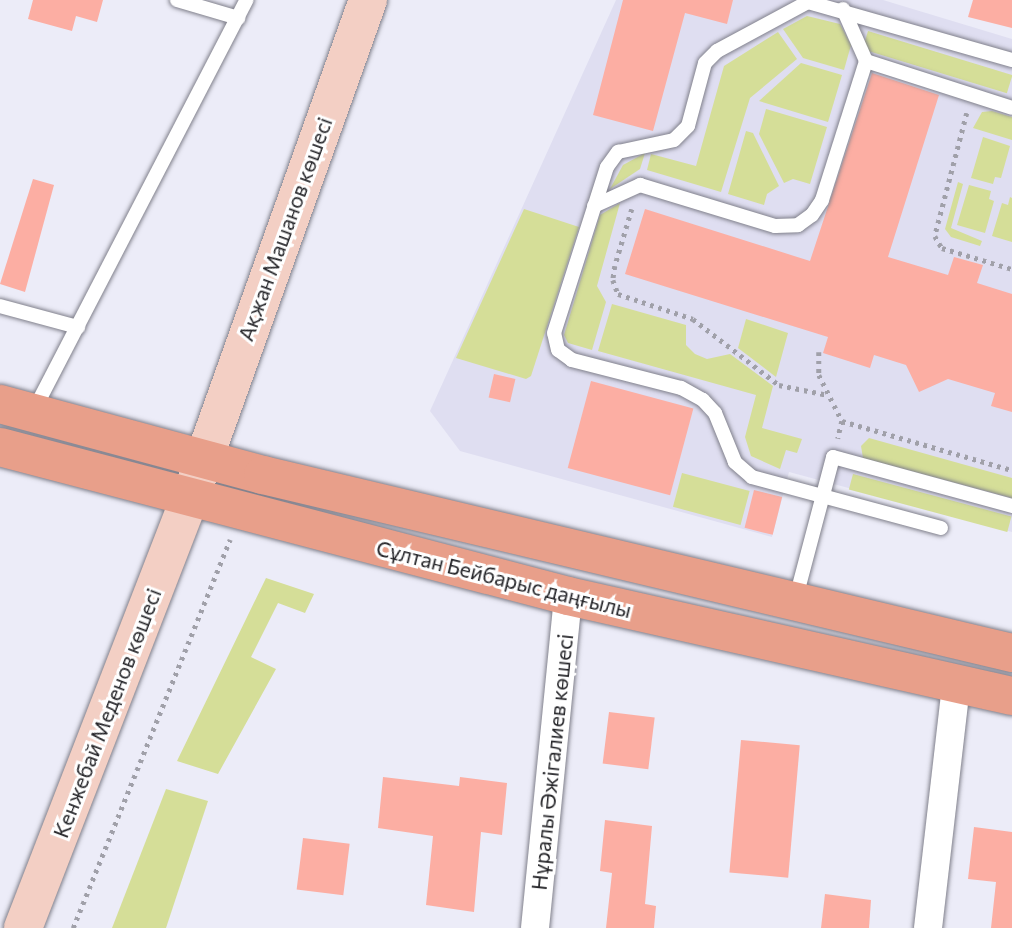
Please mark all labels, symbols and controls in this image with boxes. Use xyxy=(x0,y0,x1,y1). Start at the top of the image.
street label: Ақжан Машанов көшесі xyxy=(233,114,337,344)
street label: Сұлтан Бейбарыс даңғылы xyxy=(374,535,634,623)
street label: Кенжебай Меденов көшесі xyxy=(48,585,166,841)
street label: Нұралы Әжiгалиев көшесi xyxy=(526,633,578,891)

